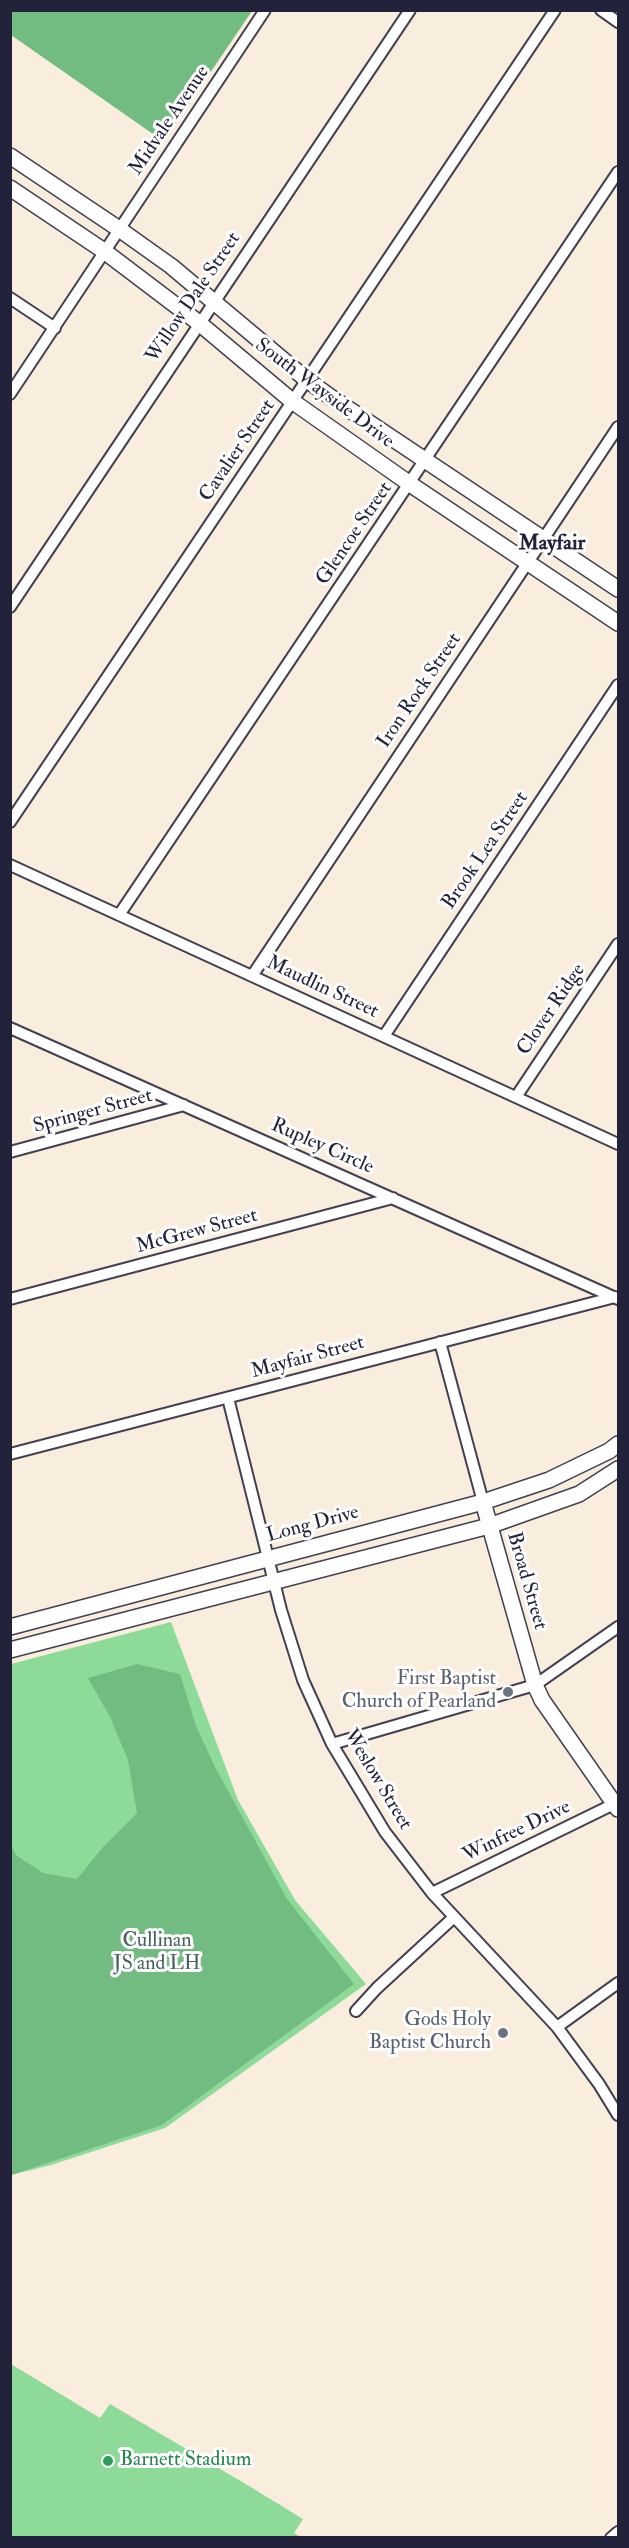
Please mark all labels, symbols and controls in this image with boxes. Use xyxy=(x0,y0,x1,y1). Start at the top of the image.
street label: Midvale Avenue xyxy=(125,62,215,180)
street label: Willow Dale Street xyxy=(141,228,247,368)
street label: South Wayside Drive xyxy=(250,334,398,454)
street label: Cavalier Street xyxy=(195,395,281,507)
street label: Glencoe Street xyxy=(312,478,398,590)
district label: Mayfair xyxy=(519,531,585,557)
street label: Iron Rock Street xyxy=(373,629,467,753)
street label: Brook Lea Street xyxy=(438,788,534,914)
street label: Maudlin Street xyxy=(262,952,382,1024)
street label: Clover Ridge xyxy=(513,960,591,1060)
street label: Springer Street xyxy=(31,1085,155,1139)
street label: Rupley Circle xyxy=(267,1114,377,1180)
street label: McGrew Street xyxy=(134,1204,260,1260)
street label: Mayfair Street xyxy=(249,1331,367,1385)
street label: Long Drive xyxy=(264,1501,362,1549)
street label: Broad Street xyxy=(501,1529,551,1633)
place label: First Baptist Church of Pearland xyxy=(342,1668,496,1715)
marker: First Baptist Church of Pearland xyxy=(501,1685,515,1699)
street label: Weslow Street xyxy=(338,1725,416,1835)
street label: Winfree Drive xyxy=(459,1796,575,1868)
park label: Cullinan JS and LH xyxy=(114,1930,200,1977)
place label: Gods Holy Baptist Church xyxy=(369,2009,491,2056)
marker: Gods Holy Baptist Church xyxy=(496,2026,510,2040)
place label: Barnett Stadium xyxy=(120,2449,251,2473)
marker: Barnett Stadium xyxy=(101,2454,115,2468)

